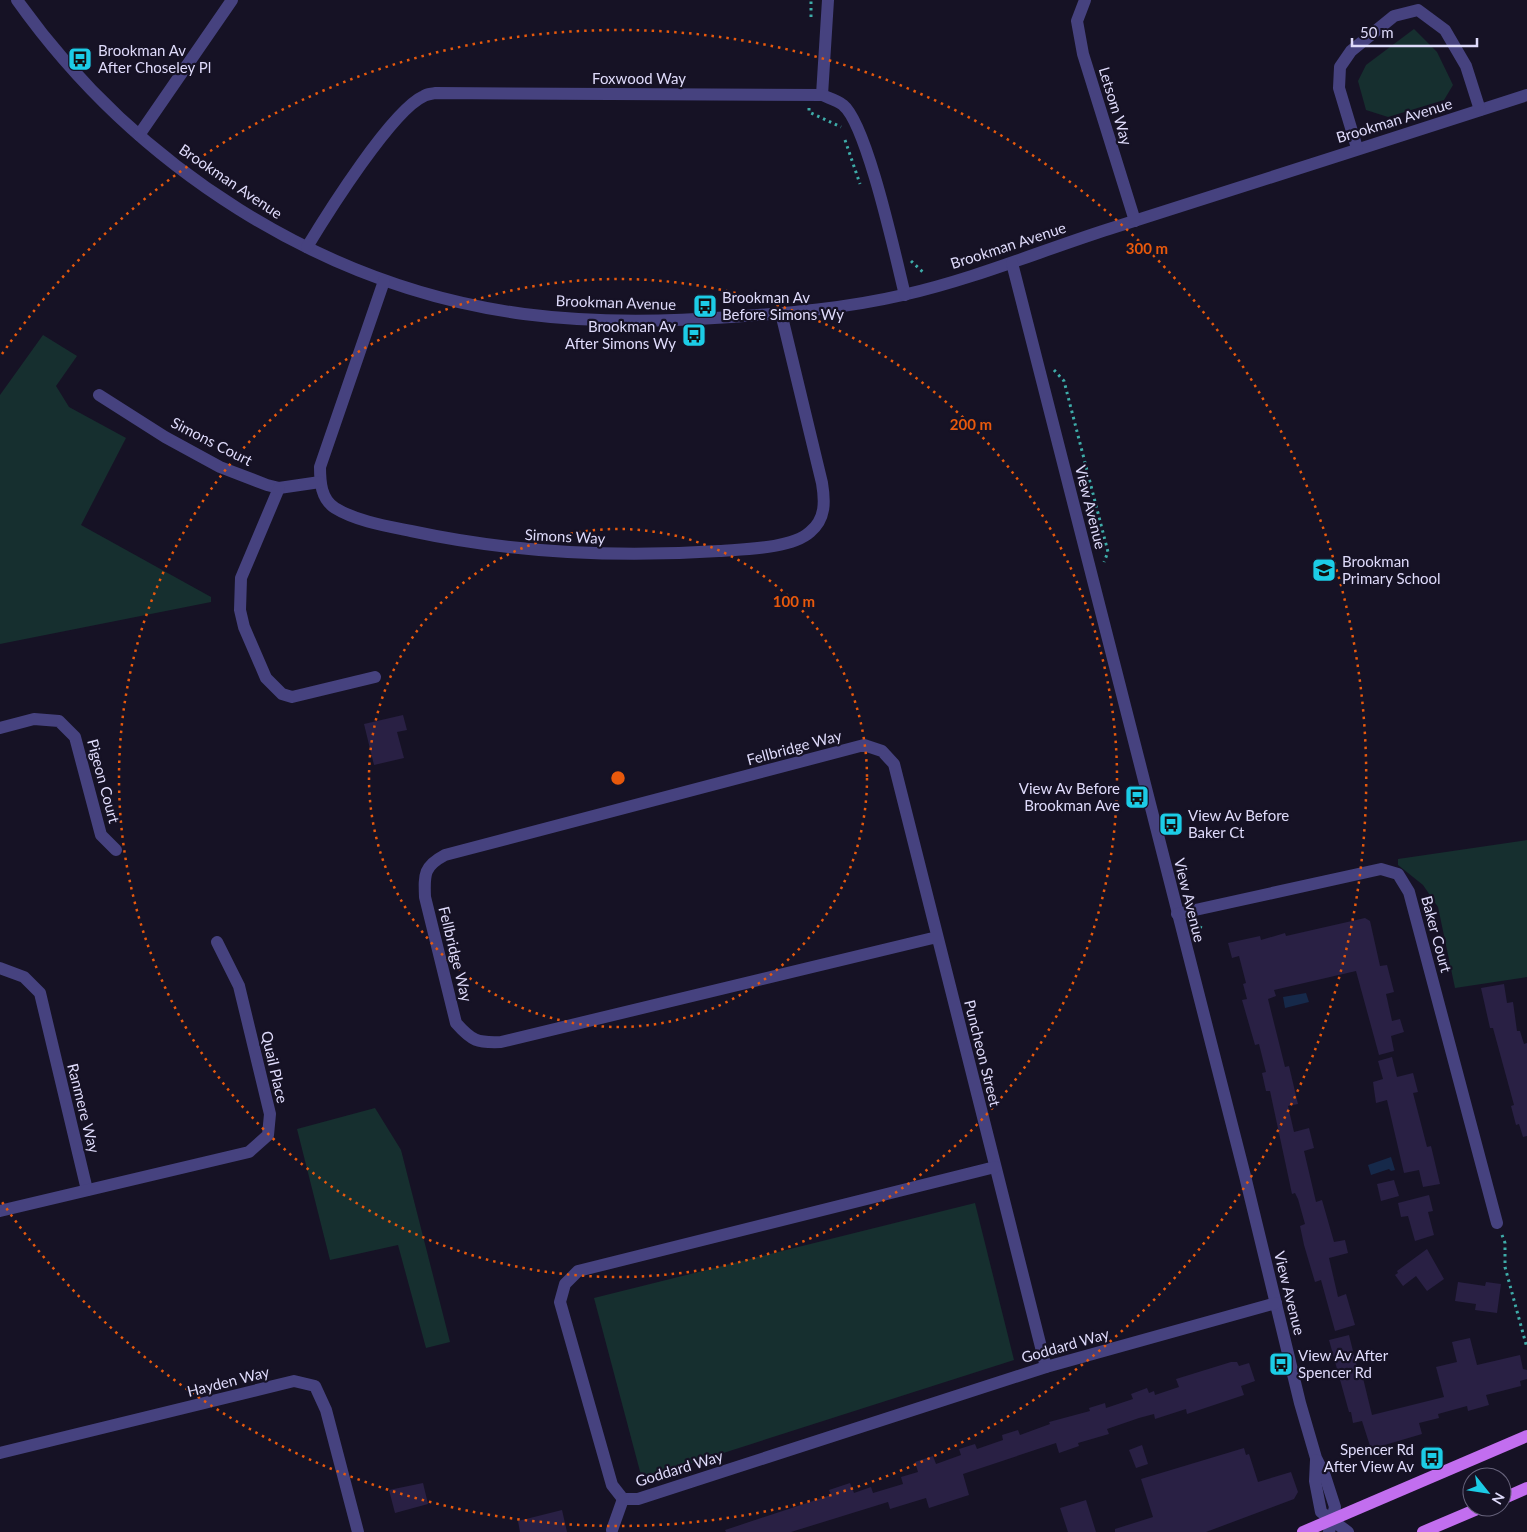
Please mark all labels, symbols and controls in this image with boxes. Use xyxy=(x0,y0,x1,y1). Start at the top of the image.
scale bar xyxy=(1352,15,1477,47)
text: 50 m xyxy=(1360,23,1394,41)
place label: Brookman Av After Choseley Pl xyxy=(98,41,211,76)
bus stop icon: Brookman Av After Choseley Pl xyxy=(67,46,93,72)
street label: Letsom Way xyxy=(1096,65,1137,148)
street label: Foxwood Way xyxy=(592,69,686,87)
street label: Brookman Avenue xyxy=(1334,94,1454,146)
street label: Brookman Avenue xyxy=(176,140,286,222)
street label: Brookman Avenue xyxy=(948,218,1068,272)
text: 300 m xyxy=(1126,239,1168,257)
place label: Brookman Av Before Simons Wy xyxy=(722,288,844,323)
street label: Brookman Avenue xyxy=(555,291,677,313)
bus stop icon: Brookman Av Before Simons Wy xyxy=(692,293,718,319)
place label: Brookman Av After Simons Wy xyxy=(565,317,676,352)
bus stop icon: Brookman Av After Simons Wy xyxy=(681,322,707,348)
street label: Simons Court xyxy=(168,413,256,469)
text: 200 m xyxy=(950,415,992,433)
street label: View Avenue xyxy=(1072,463,1110,551)
street label: Simons Way xyxy=(524,525,606,547)
place label: Brookman Primary School xyxy=(1342,552,1441,587)
school or university icon: Brookman Primary School xyxy=(1311,557,1337,583)
text: 100 m xyxy=(773,592,815,610)
street label: Fellbridge Way xyxy=(745,726,844,768)
street label: Pigeon Court xyxy=(84,737,124,826)
centre of rings xyxy=(609,769,627,787)
place label: View Av Before Brookman Ave xyxy=(1019,779,1120,814)
bus stop icon: View Av Before Brookman Ave xyxy=(1124,784,1150,810)
place label: View Av Before Baker Ct xyxy=(1188,806,1289,841)
bus stop icon: View Av Before Baker Ct xyxy=(1158,811,1184,837)
street label: View Avenue xyxy=(1171,856,1209,944)
street label: Baker Court xyxy=(1418,894,1456,975)
street label: Fellbridge Way xyxy=(435,904,477,1004)
street label: Puncheon Street xyxy=(961,998,1005,1109)
street label: Quail Place xyxy=(258,1029,292,1105)
street label: Ranmere Way xyxy=(64,1061,104,1155)
street label: View Avenue xyxy=(1271,1249,1309,1337)
street label: Goddard Way xyxy=(1019,1324,1111,1366)
place label: View Av After Spencer Rd xyxy=(1298,1346,1389,1381)
bus stop icon: View Av After Spencer Rd xyxy=(1268,1351,1294,1377)
street label: Hayden Way xyxy=(185,1362,271,1400)
place label: Spencer Rd After View Av xyxy=(1324,1440,1414,1475)
bus stop icon: Spencer Rd After View Av xyxy=(1419,1445,1445,1471)
street label: Goddard Way xyxy=(633,1446,725,1490)
north arrow xyxy=(1462,1467,1512,1517)
text: N xyxy=(1489,1490,1509,1508)

